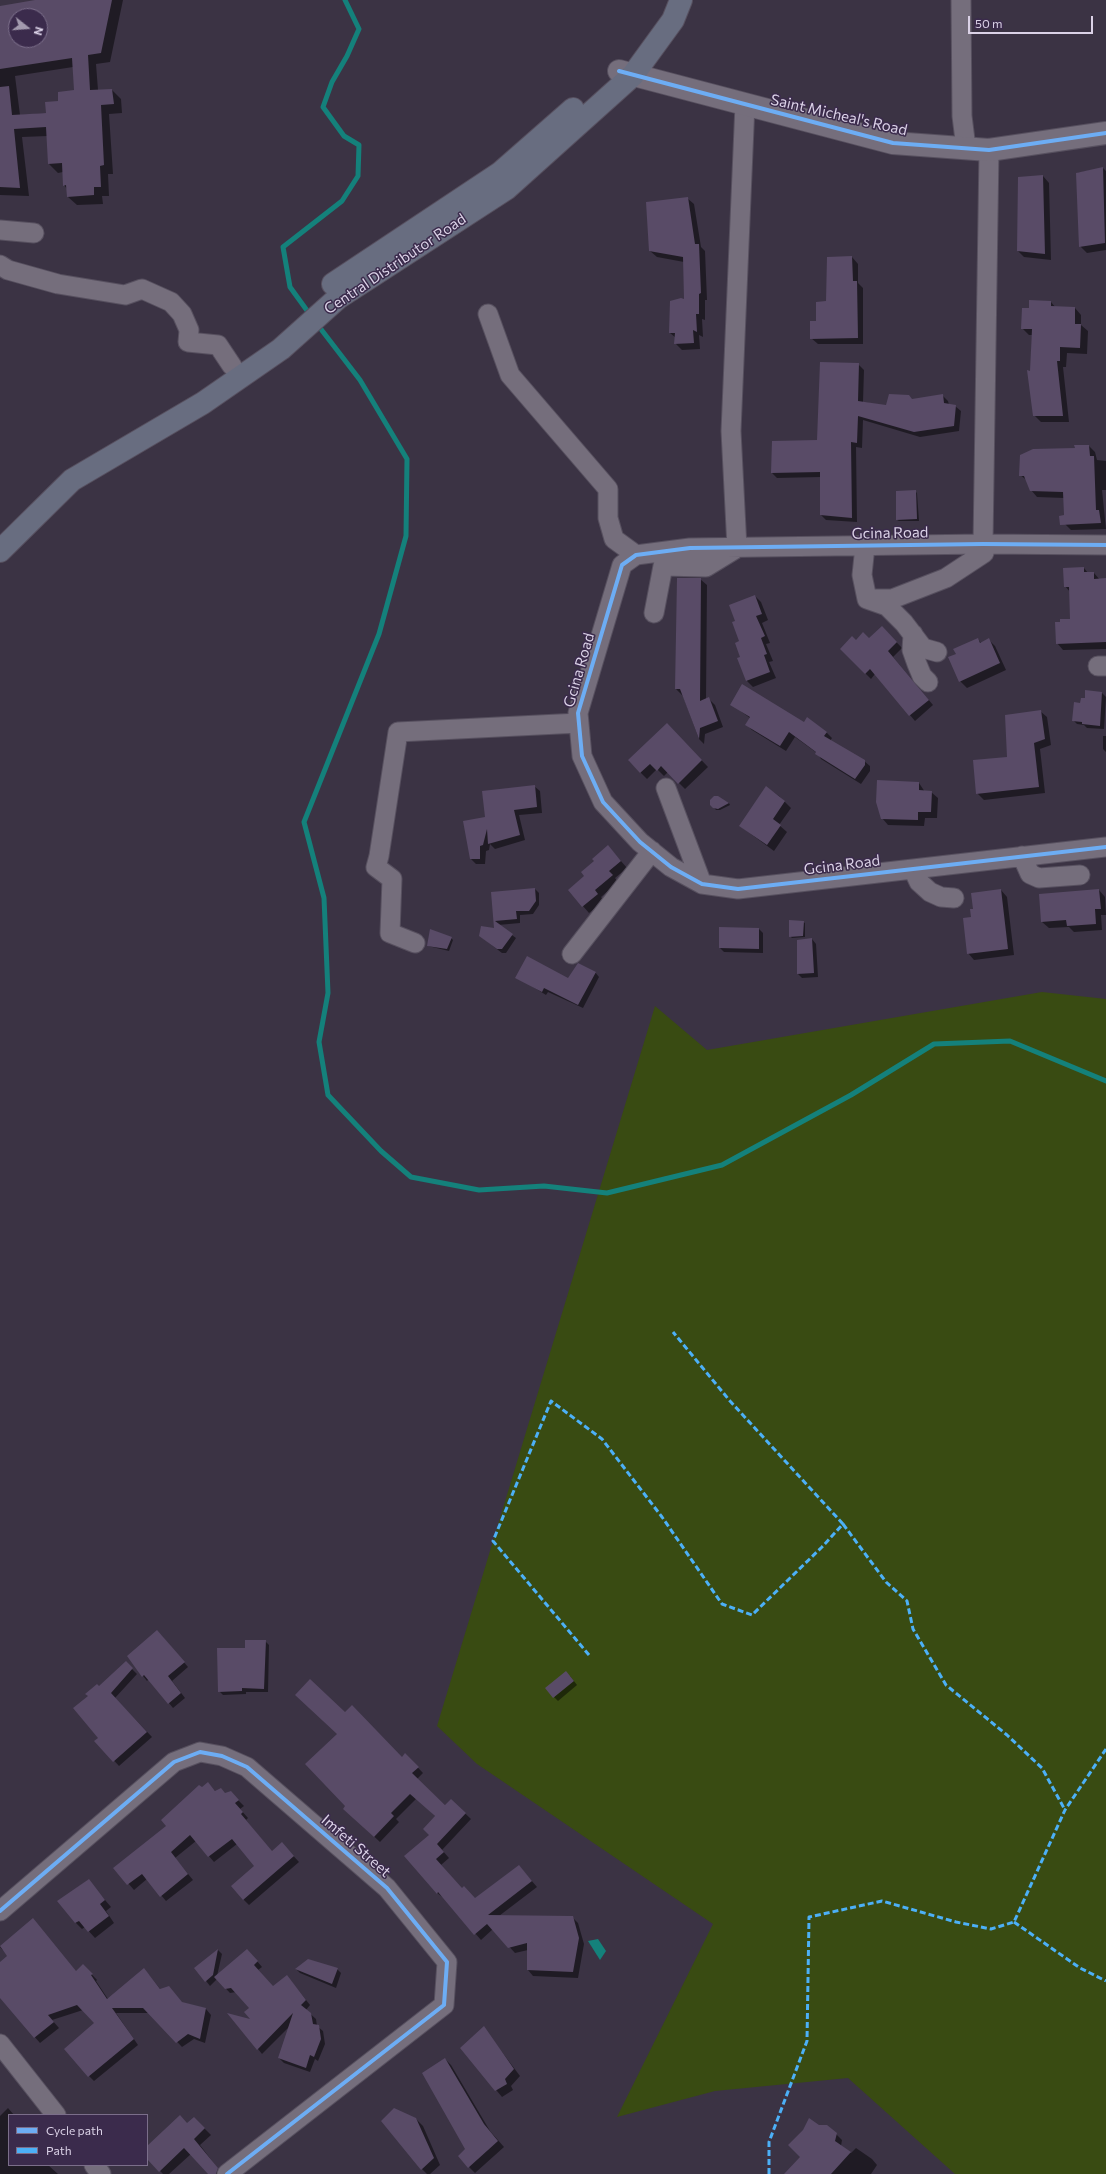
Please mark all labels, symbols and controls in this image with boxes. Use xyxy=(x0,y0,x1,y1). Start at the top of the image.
north arrow xyxy=(8,8,48,48)
scale bar xyxy=(970,8,1095,34)
text: 50 m xyxy=(975,16,1003,30)
text: N xyxy=(32,26,46,37)
street label: Saint Micheal's Road xyxy=(769,91,909,139)
street label: Central Distributor Road xyxy=(321,210,469,318)
street label: Gcina Road xyxy=(852,523,928,543)
street label: Gcina Road xyxy=(560,631,598,709)
street label: Gcina Road xyxy=(803,851,881,879)
street label: Imfeti Street xyxy=(318,1811,394,1881)
legend xyxy=(8,2114,148,2166)
text: Cycle path xyxy=(46,2123,103,2137)
text: Path xyxy=(46,2143,72,2157)

